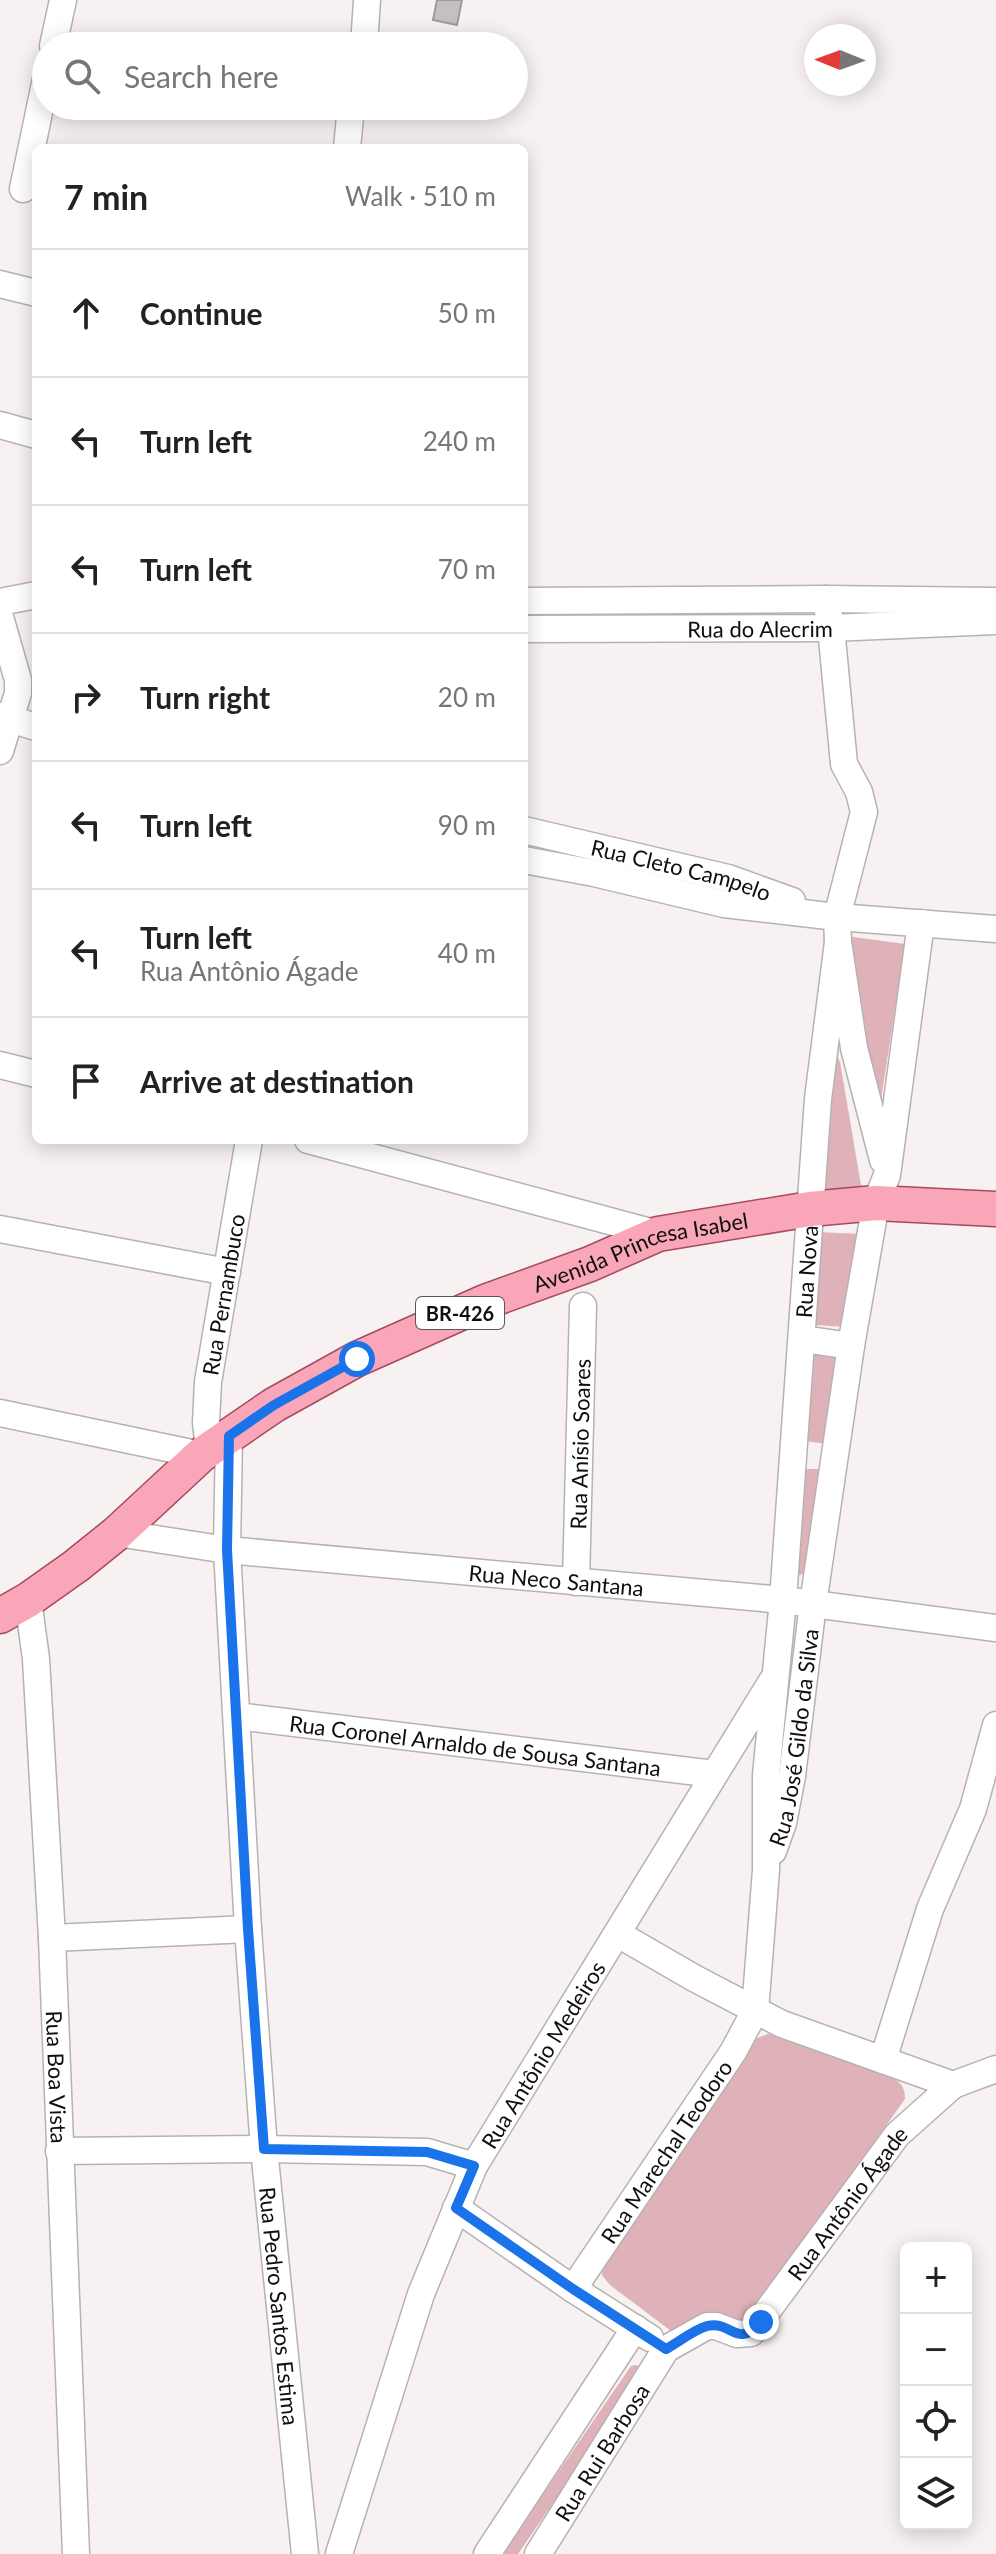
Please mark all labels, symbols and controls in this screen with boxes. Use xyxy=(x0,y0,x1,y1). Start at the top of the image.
north arrow xyxy=(804,24,876,96)
search box xyxy=(32,32,528,120)
icon: search xyxy=(60,54,104,98)
text: Search here xyxy=(124,58,279,94)
text: 7 min xyxy=(64,176,148,217)
text: Walk · 510 m xyxy=(345,180,496,212)
icon: ahead xyxy=(64,291,108,335)
text: Continue xyxy=(140,295,263,331)
text: 50 m xyxy=(438,297,496,329)
icon: left xyxy=(64,419,108,463)
text: Turn left xyxy=(140,423,252,459)
text: 240 m xyxy=(423,425,496,457)
icon: left xyxy=(64,547,108,591)
text: Turn left xyxy=(140,551,252,587)
text: 70 m xyxy=(438,553,496,585)
street label: Rua do Alecrim xyxy=(687,614,833,642)
icon: right xyxy=(64,675,108,719)
text: Turn right xyxy=(140,679,270,715)
text: 20 m xyxy=(438,681,496,713)
icon: left xyxy=(64,803,108,847)
text: Turn left xyxy=(140,807,252,843)
text: 90 m xyxy=(438,809,496,841)
street label: Rua Cleto Campelo xyxy=(589,833,775,906)
text: Turn left xyxy=(140,919,252,955)
icon: left xyxy=(64,931,108,975)
text: 40 m xyxy=(438,937,496,969)
text: Rua Antônio Ágade xyxy=(140,955,358,987)
icon: arrive xyxy=(64,1059,108,1103)
text: Arrive at destination xyxy=(140,1063,414,1099)
street label: Avenida Princesa Isabel xyxy=(529,1206,750,1297)
street label: Rua Pernambuco xyxy=(196,1212,250,1377)
street label: Rua Nova xyxy=(789,1224,823,1319)
road number: BR-426 xyxy=(416,1297,504,1329)
route start xyxy=(339,1341,375,1377)
street label: Rua Anísio Soares xyxy=(564,1358,595,1530)
street label: Rua Neco Santana xyxy=(468,1558,645,1601)
street label: Rua José Gildo da Silva xyxy=(762,1627,823,1850)
street label: Rua Coronel Arnaldo de Sousa Santana xyxy=(288,1709,663,1781)
street label: Rua Antônio Medeiros xyxy=(475,1956,610,2153)
street label: Rua Boa Vista xyxy=(41,2010,73,2144)
street label: Rua Marechal Teodoro xyxy=(594,2055,737,2248)
street label: Rua Antônio Ágade xyxy=(781,2119,912,2285)
street label: Rua Pedro Santos Estima xyxy=(254,2186,305,2427)
map controls xyxy=(900,2242,972,2530)
button: + xyxy=(900,2242,972,2314)
route end xyxy=(743,2304,779,2340)
button: − xyxy=(900,2314,972,2386)
street label: Rua Rui Barbosa xyxy=(549,2378,655,2526)
button: locate xyxy=(900,2386,972,2458)
button: layers xyxy=(900,2458,972,2530)

